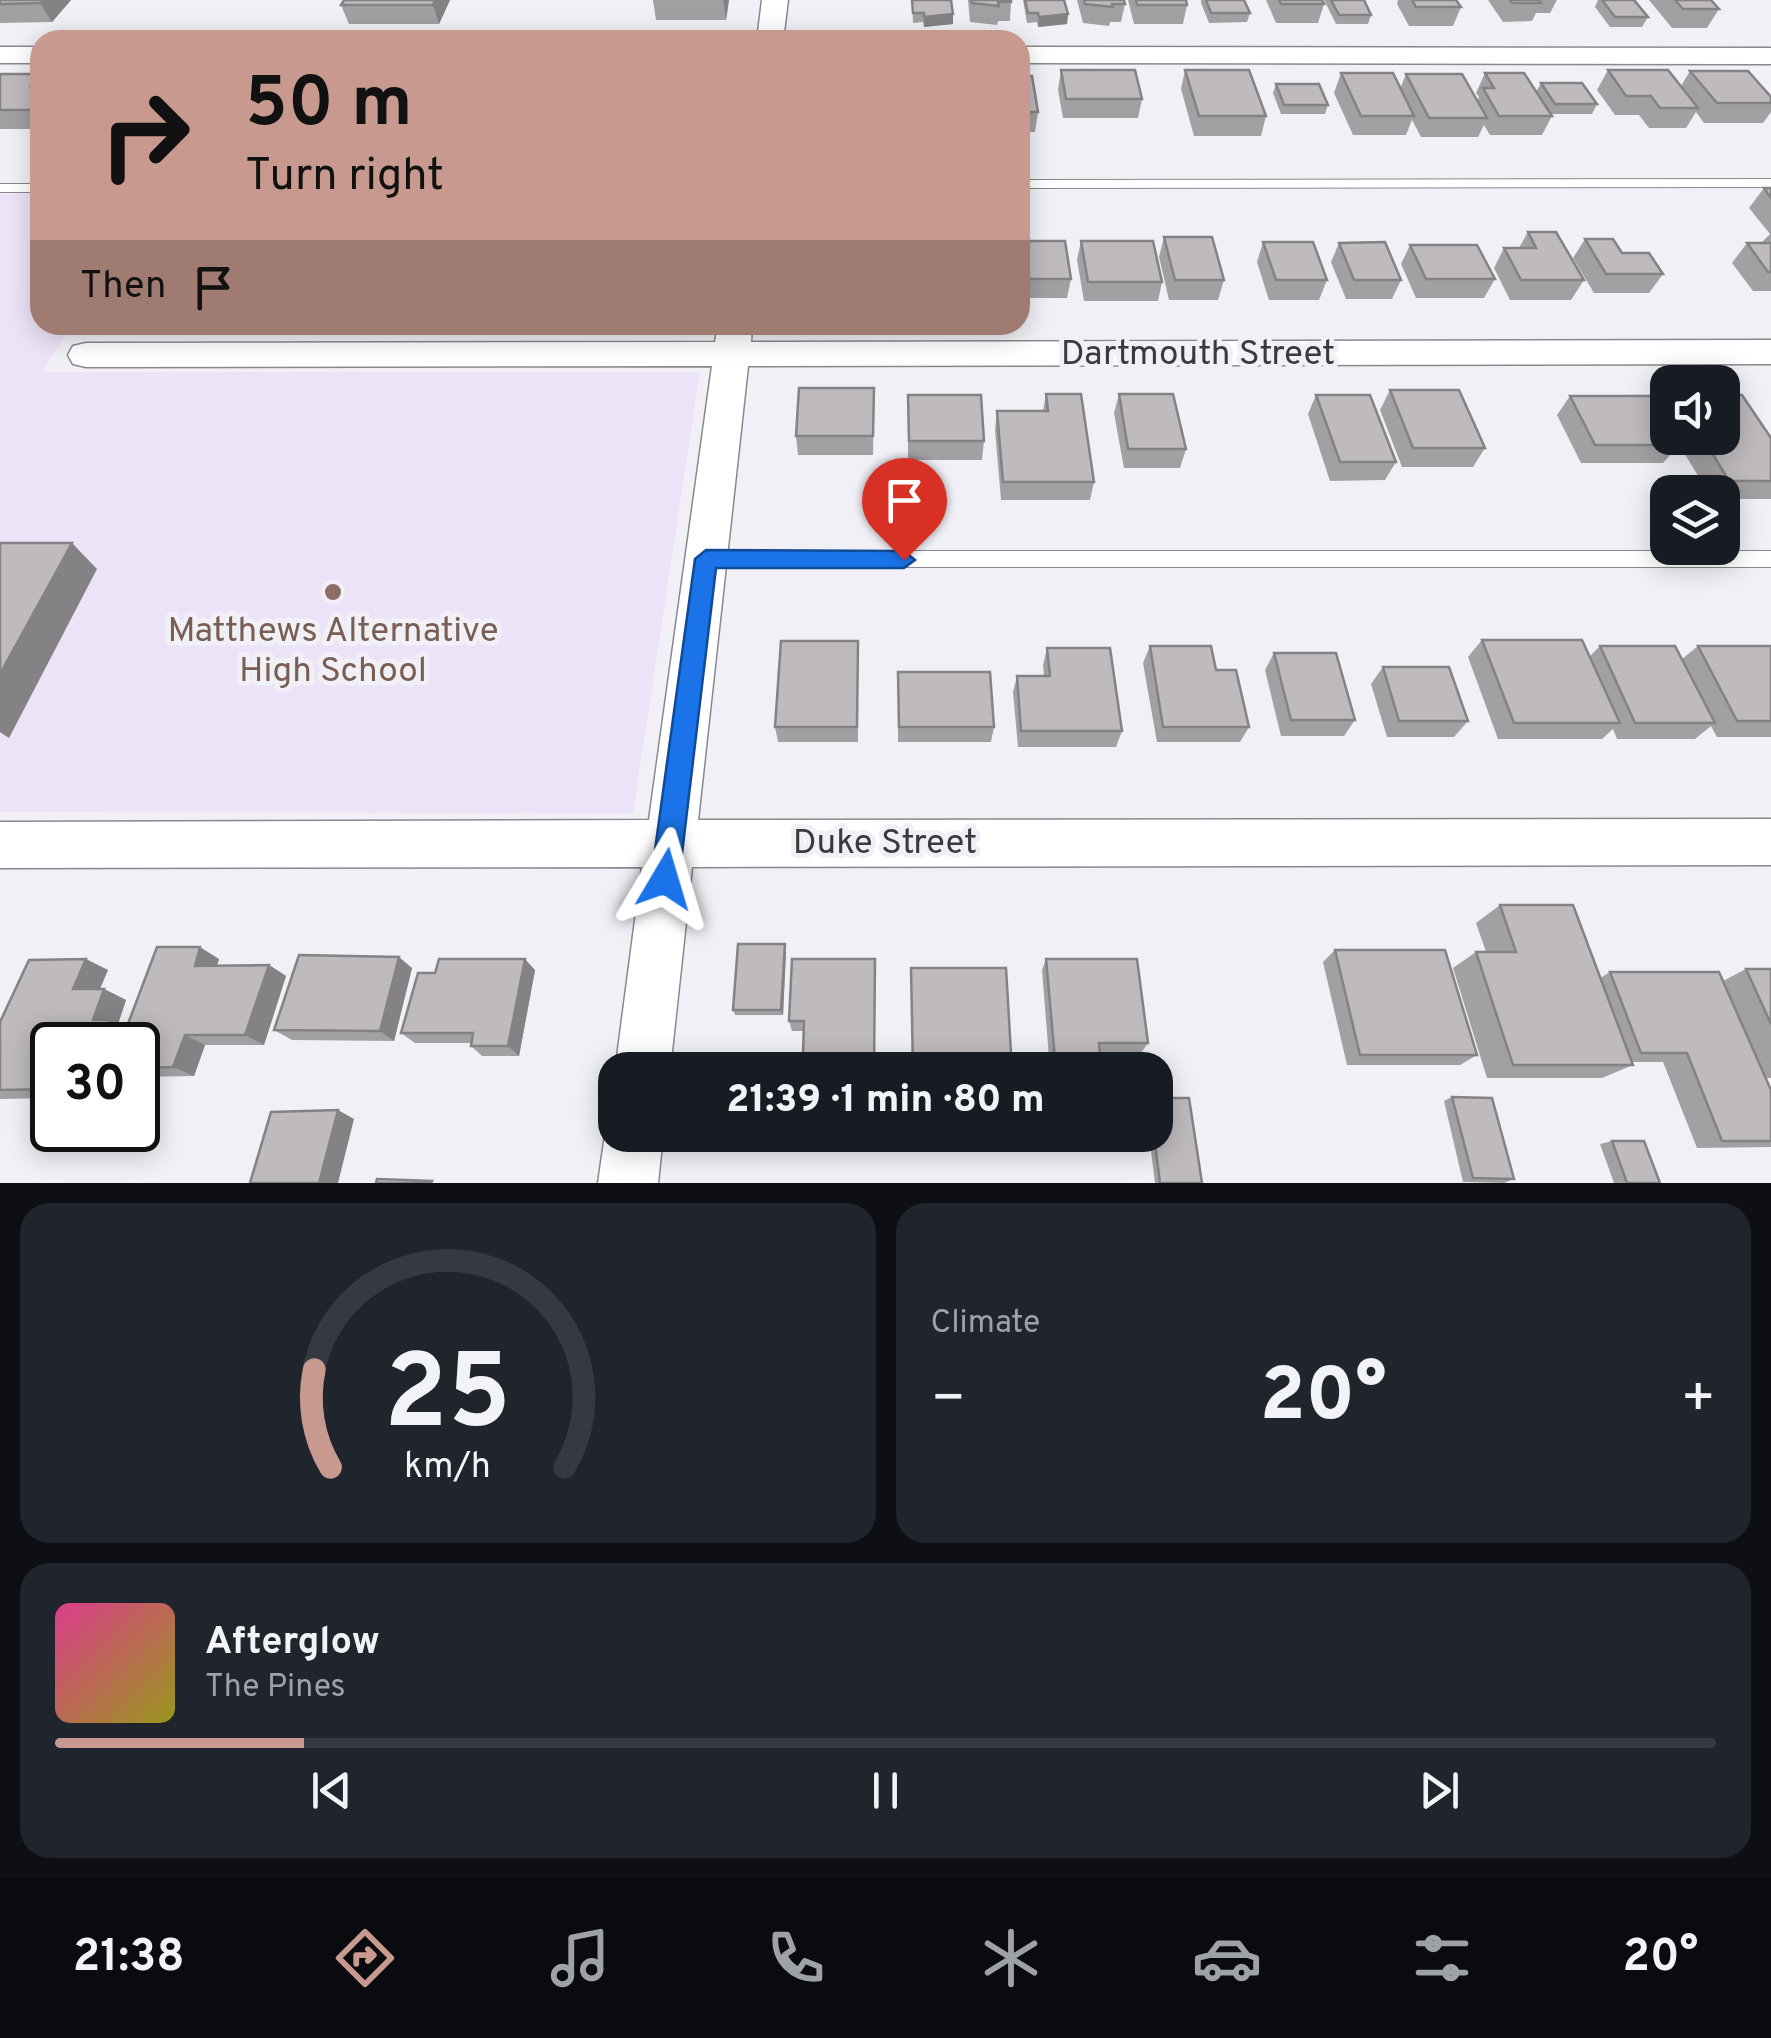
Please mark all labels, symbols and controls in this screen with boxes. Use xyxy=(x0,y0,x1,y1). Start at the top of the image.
text: 50 m xyxy=(245,62,412,151)
icon: right xyxy=(80,70,210,200)
text: Turn right xyxy=(245,149,444,206)
icon: arrive xyxy=(186,260,241,315)
text: Then xyxy=(80,263,166,312)
street label: Dartmouth Street xyxy=(1061,333,1335,377)
map controls xyxy=(1650,365,1740,565)
button: sound xyxy=(1650,365,1740,455)
pin xyxy=(862,458,947,561)
icon: arrive xyxy=(877,473,932,528)
button: layers xyxy=(1650,475,1740,565)
marker: Matthews Alternative High School xyxy=(322,581,344,603)
place label: Matthews Alternative High School xyxy=(167,610,499,694)
street label: Duke Street xyxy=(793,822,977,866)
position arrow xyxy=(613,827,717,931)
speed limit sign: 30 xyxy=(30,1022,160,1152)
text: 21:39 · 1 min · 80 m xyxy=(726,1077,1045,1126)
text: Climate xyxy=(931,1304,1040,1344)
text: 25 xyxy=(384,1333,511,1465)
text: 20° xyxy=(1260,1352,1387,1447)
text: − xyxy=(931,1366,966,1436)
text: + xyxy=(1681,1366,1716,1436)
text: km/h xyxy=(404,1445,491,1491)
text: Afterglow xyxy=(205,1619,380,1668)
text: The Pines xyxy=(205,1668,346,1708)
icon: previous xyxy=(304,1763,359,1818)
icon: pause xyxy=(858,1763,913,1818)
icon: next xyxy=(1412,1763,1467,1818)
icon: directions xyxy=(330,1923,400,1993)
icon: music xyxy=(545,1923,615,1993)
icon: phone xyxy=(761,1923,831,1993)
icon: climate xyxy=(976,1923,1046,1993)
icon: car xyxy=(1192,1923,1262,1993)
icon: filters xyxy=(1407,1923,1477,1993)
text: 21:38 xyxy=(73,1930,184,1987)
text: 20° xyxy=(1622,1930,1698,1987)

